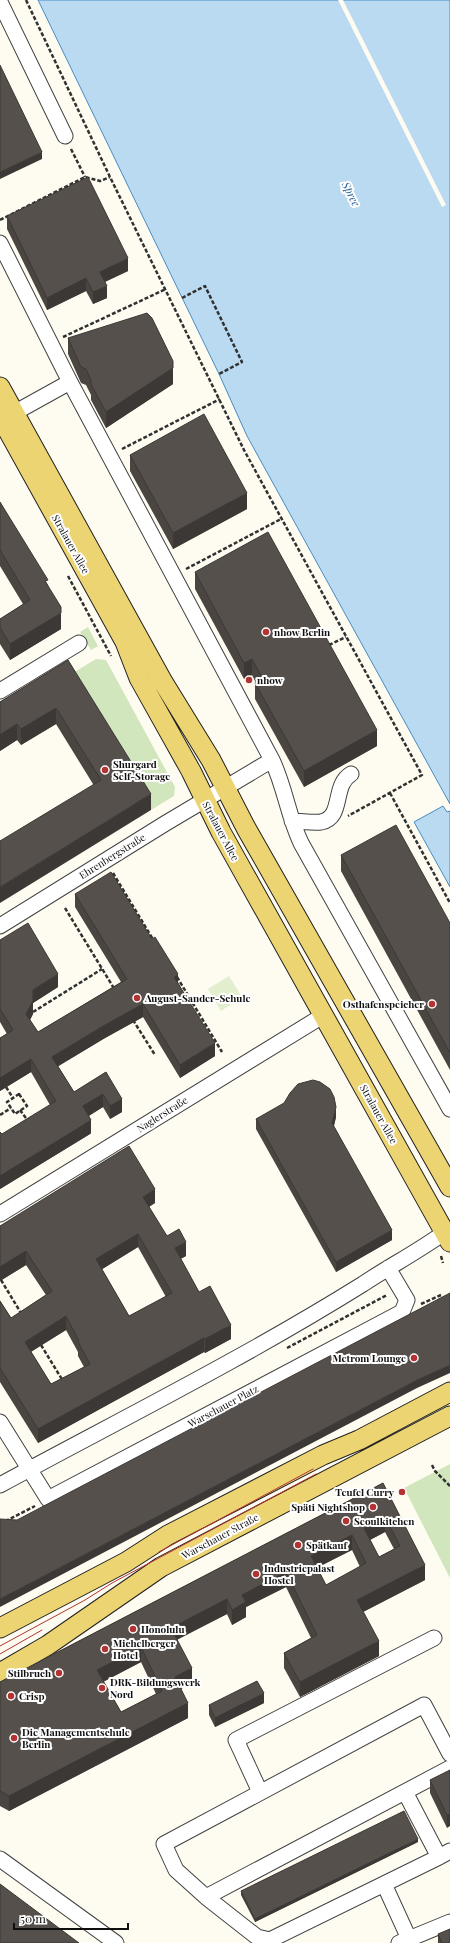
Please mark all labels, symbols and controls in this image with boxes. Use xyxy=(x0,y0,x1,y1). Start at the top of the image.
water label: Spree xyxy=(338,178,364,209)
street label: Stralauer Allee xyxy=(49,512,93,576)
place label: nhow Berlin xyxy=(274,625,331,639)
marker: nhow Berlin xyxy=(261,627,271,637)
place label: nhow xyxy=(257,673,283,687)
marker: nhow xyxy=(244,675,254,685)
place label: Shurgard Self-Storage xyxy=(113,757,170,783)
marker: Shurgard Self-Storage xyxy=(100,765,110,775)
street label: Stralauer Allee xyxy=(199,799,243,863)
street label: Ehrenbergstraße xyxy=(76,830,148,882)
place label: August-Sander-Schule xyxy=(144,991,250,1005)
marker: August-Sander-Schule xyxy=(132,993,142,1003)
place label: Osthafenspeicher xyxy=(343,997,424,1011)
marker: Osthafenspeicher xyxy=(427,999,437,1009)
street label: Stralauer Allee xyxy=(357,1082,401,1146)
street label: Naglerstraße xyxy=(134,1093,190,1135)
place label: Metrom Lounge xyxy=(333,1351,406,1365)
marker: Metrom Lounge xyxy=(409,1353,419,1363)
street label: Warschauer Platz xyxy=(185,1381,261,1431)
place label: Teufel Curry xyxy=(335,1485,395,1499)
marker: Teufel Curry xyxy=(397,1487,407,1497)
place label: Späti Nightshop xyxy=(291,1500,365,1514)
marker: Späti Nightshop xyxy=(368,1502,378,1512)
street label: Warschauer Straße xyxy=(178,1510,261,1563)
place label: Seoulkitchen xyxy=(354,1514,415,1528)
marker: Seoulkitchen xyxy=(341,1516,351,1526)
place label: Spätkauf xyxy=(306,1538,349,1552)
marker: Spätkauf xyxy=(293,1540,303,1550)
place label: Industriepalast Hostel xyxy=(264,1561,335,1587)
marker: Industriepalast Hostel xyxy=(251,1569,261,1579)
place label: Honolulu xyxy=(141,1622,185,1636)
marker: Honolulu xyxy=(128,1624,138,1634)
place label: Michelberger Hotel xyxy=(113,1636,175,1662)
marker: Michelberger Hotel xyxy=(100,1644,110,1654)
place label: Stilbruch xyxy=(8,1666,51,1680)
marker: Stilbruch xyxy=(54,1668,64,1678)
place label: DRK-Bildungswerk Nord xyxy=(110,1675,200,1701)
marker: DRK-Bildungswerk Nord xyxy=(97,1683,107,1693)
place label: Crisp xyxy=(19,1689,45,1703)
marker: Crisp xyxy=(6,1691,16,1701)
place label: Die Managementschule Berlin xyxy=(22,1725,130,1751)
marker: Die Managementschule Berlin xyxy=(9,1733,19,1743)
scale bar xyxy=(14,1905,128,1931)
text: 50 m xyxy=(20,1910,46,1926)

